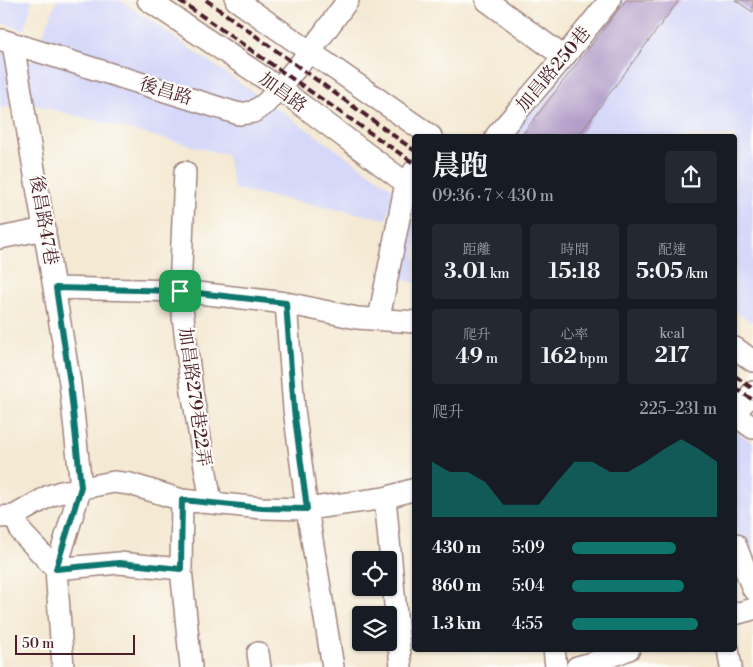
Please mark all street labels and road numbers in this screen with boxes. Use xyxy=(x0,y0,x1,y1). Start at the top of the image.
street label: 加昌路250巷 xyxy=(511,22,596,117)
street label: 加昌路 xyxy=(254,67,311,118)
street label: 後昌路 xyxy=(137,73,195,110)
street label: 後昌路47巷 xyxy=(24,173,63,267)
street label: 加昌路279巷22弄 xyxy=(173,326,216,468)

